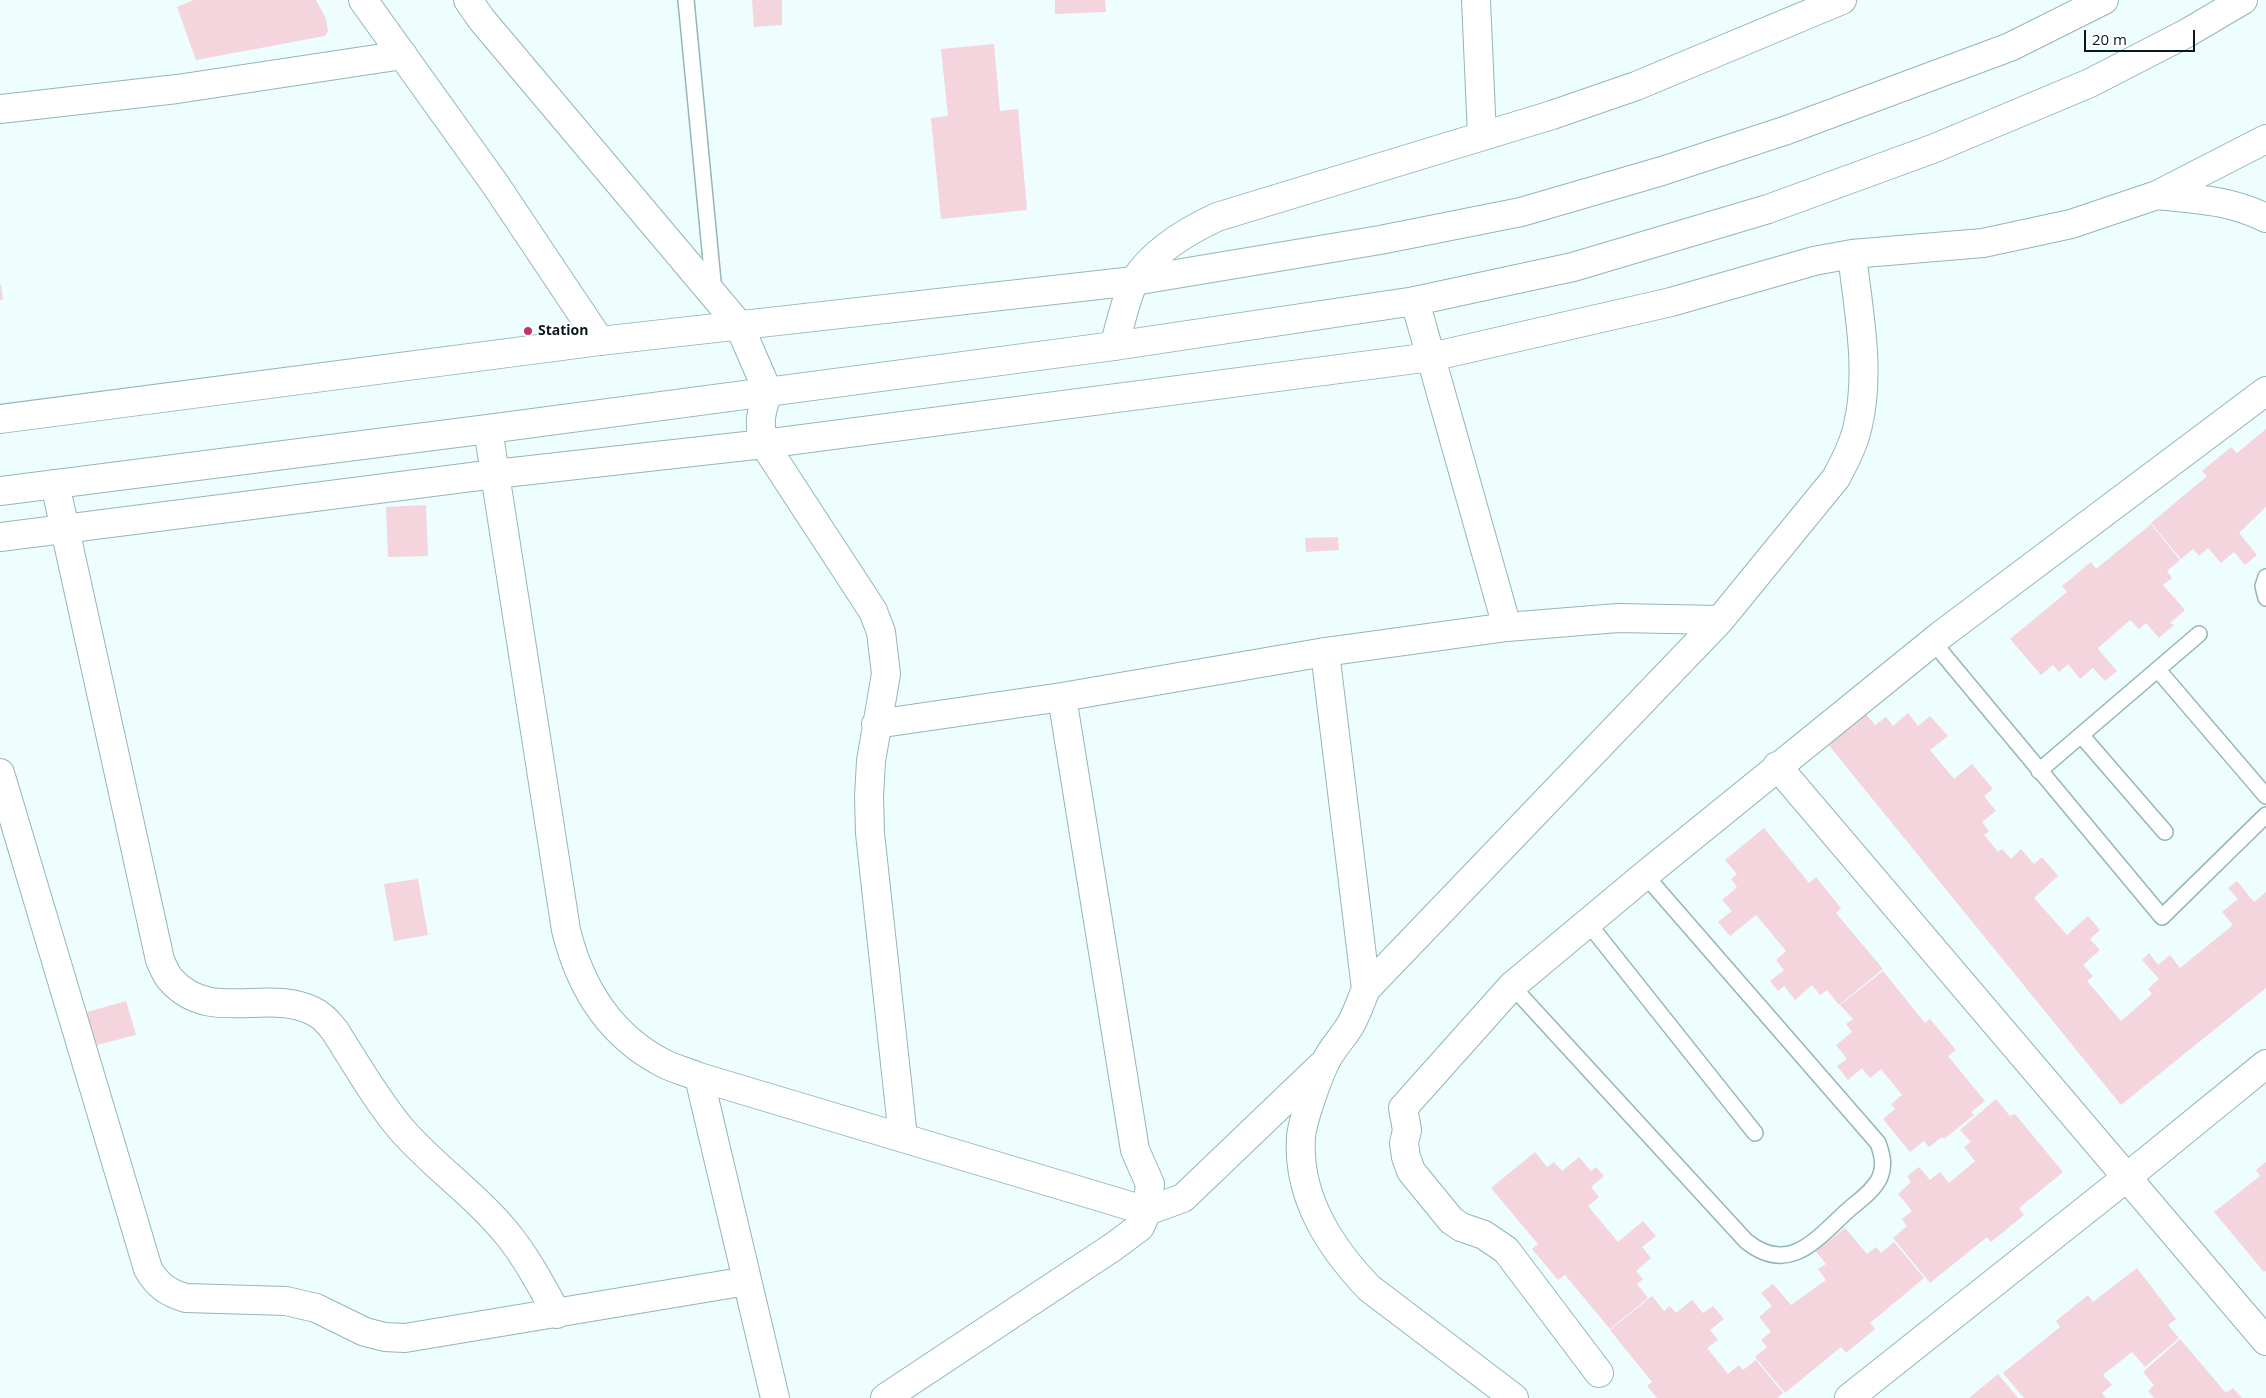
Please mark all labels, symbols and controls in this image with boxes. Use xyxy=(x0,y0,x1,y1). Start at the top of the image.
scale bar xyxy=(2086,20,2197,52)
text: 20 m xyxy=(2092,29,2127,49)
place label: Station xyxy=(538,323,588,339)
marker: Station xyxy=(522,325,534,337)

